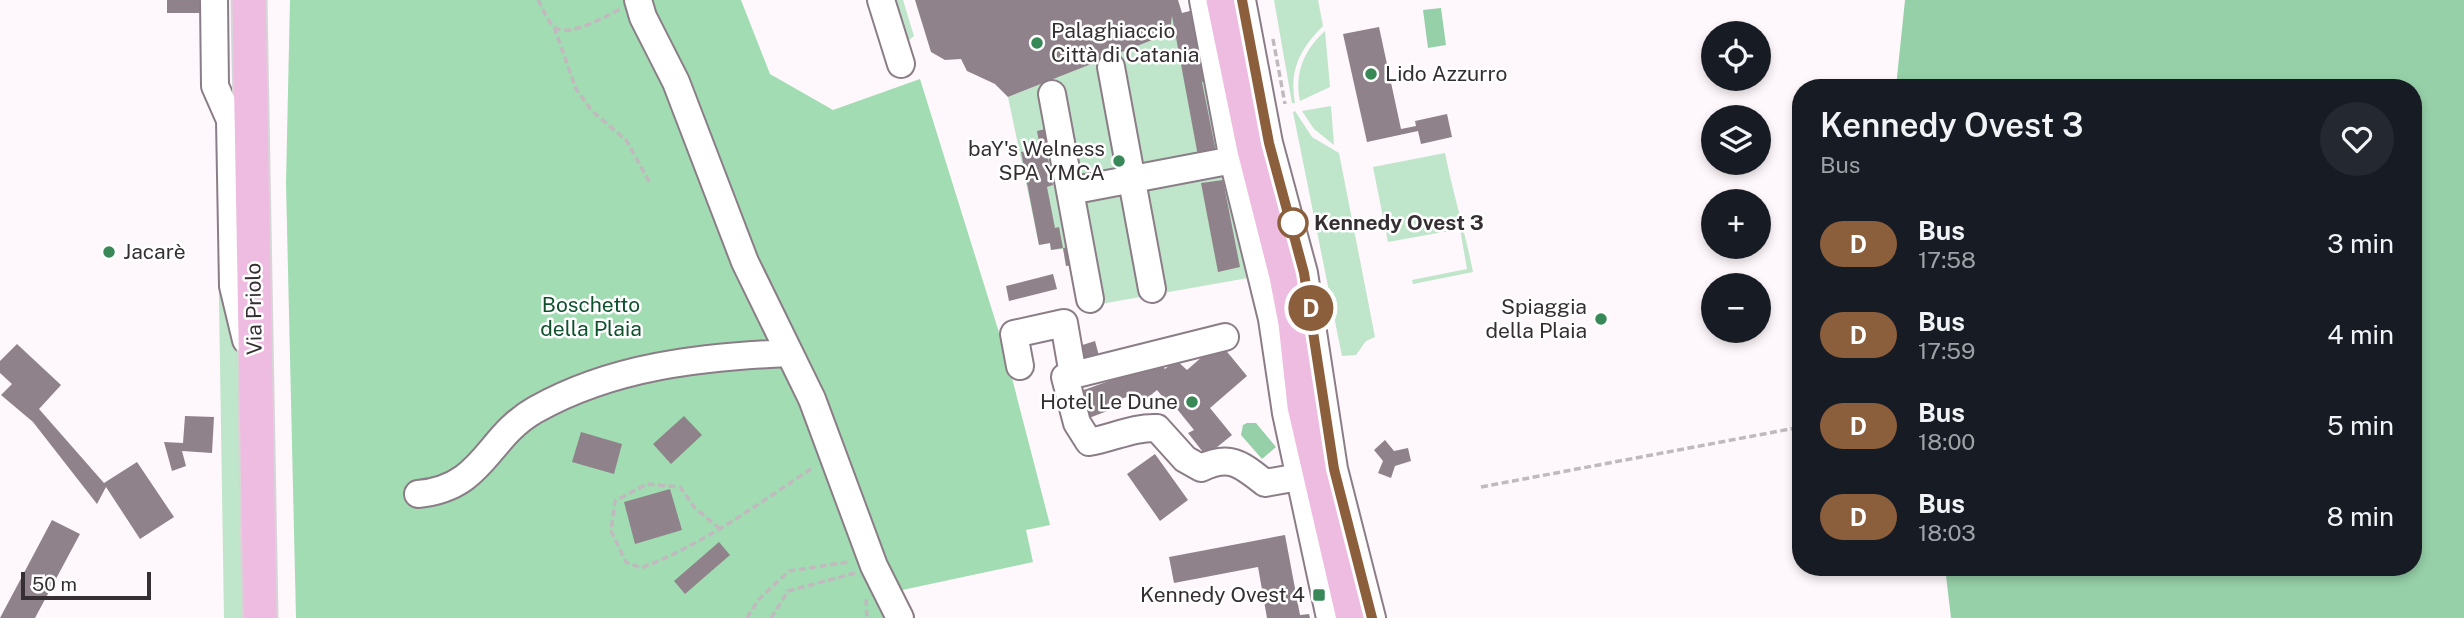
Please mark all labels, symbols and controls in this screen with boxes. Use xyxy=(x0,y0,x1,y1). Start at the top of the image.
place label: Palaghiaccio Città di Catania xyxy=(1051,18,1199,67)
map controls xyxy=(1701,21,1771,343)
button: locate xyxy=(1701,21,1771,91)
marker: Palaghiaccio Città di Catania xyxy=(1029,35,1045,51)
place label: Lido Azzurro xyxy=(1385,61,1508,86)
marker: Lido Azzurro xyxy=(1363,66,1379,82)
button: heart xyxy=(2320,102,2394,176)
button: layers xyxy=(1701,105,1771,175)
text: Kennedy Ovest 3 xyxy=(1820,106,2083,144)
place label: baY's Welness SPA YMCA xyxy=(968,136,1105,185)
text: Bus xyxy=(1820,151,1860,178)
marker: baY's Welness SPA YMCA xyxy=(1111,153,1127,169)
button: + xyxy=(1701,189,1771,259)
marker: Kennedy Ovest 3 xyxy=(1278,208,1308,238)
place label: Kennedy Ovest 3 xyxy=(1314,210,1484,235)
text: Bus xyxy=(1918,215,1965,246)
text: 3 min xyxy=(2327,228,2394,259)
text: D xyxy=(1850,230,1867,258)
place label: Jacarè xyxy=(123,239,186,264)
marker: Jacarè xyxy=(101,244,117,260)
text: 17:58 xyxy=(1918,246,1976,273)
street label: Via Priolo xyxy=(240,263,267,355)
button: − xyxy=(1701,273,1771,343)
line badge: D xyxy=(1288,285,1334,331)
park label: Boschetto della Plaia xyxy=(540,292,642,341)
text: D xyxy=(1302,294,1320,322)
place label: Spiaggia della Plaia xyxy=(1486,294,1587,343)
text: Bus xyxy=(1918,306,1965,337)
marker: Spiaggia della Plaia xyxy=(1593,311,1609,327)
text: 4 min xyxy=(2327,319,2394,350)
text: D xyxy=(1850,321,1867,349)
text: 17:59 xyxy=(1918,337,1975,364)
place label: Hotel Le Dune xyxy=(1040,389,1178,414)
marker: Hotel Le Dune xyxy=(1184,394,1200,410)
text: Bus xyxy=(1918,397,1965,428)
text: 5 min xyxy=(2327,410,2394,441)
text: D xyxy=(1850,412,1867,440)
text: 18:00 xyxy=(1918,428,1975,455)
text: Bus xyxy=(1918,488,1965,519)
text: 8 min xyxy=(2327,501,2394,532)
text: D xyxy=(1850,503,1867,531)
text: 18:03 xyxy=(1918,519,1976,546)
scale bar xyxy=(21,569,150,601)
text: 50 m xyxy=(32,573,77,595)
place label: Kennedy Ovest 4 xyxy=(1140,582,1305,607)
marker: Kennedy Ovest 4 xyxy=(1311,587,1327,603)

